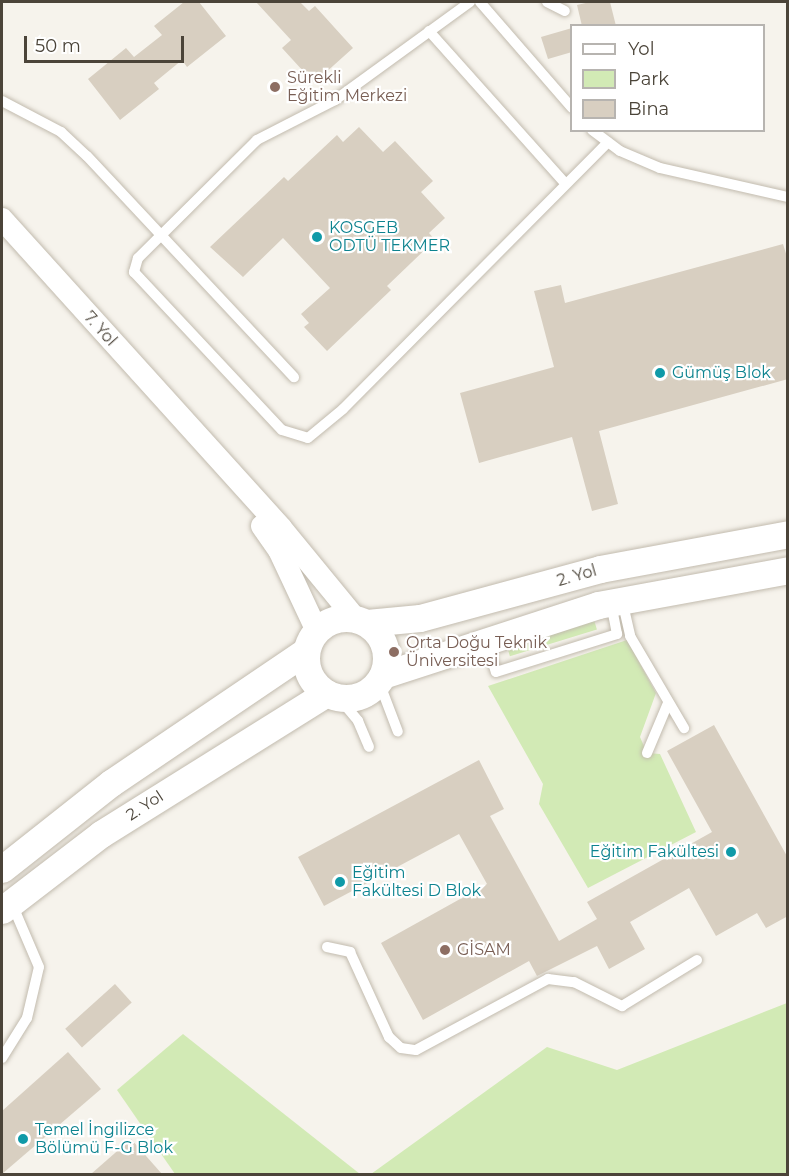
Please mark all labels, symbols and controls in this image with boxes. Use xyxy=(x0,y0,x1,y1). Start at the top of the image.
scale bar xyxy=(27,24,188,62)
legend xyxy=(570,24,765,132)
text: 50 m xyxy=(35,35,81,57)
text: Yol xyxy=(628,38,654,60)
place label: Sürekli Eğitim Merkezi xyxy=(287,68,407,106)
text: Park xyxy=(628,68,669,90)
marker: Sürekli Eğitim Merkezi xyxy=(268,80,282,94)
text: Bina xyxy=(628,98,669,120)
place label: KOSGEB ODTÜ TEKMER xyxy=(329,218,450,256)
marker: KOSGEB ODTÜ TEKMER xyxy=(310,230,324,244)
street label: 7. Yol xyxy=(80,308,120,350)
place label: Gümüş Blok xyxy=(672,363,771,383)
marker: Gümüş Blok xyxy=(653,366,667,380)
street label: 2. Yol xyxy=(555,561,599,591)
place label: Orta Doğu Teknik Üniversitesi xyxy=(406,633,547,671)
marker: Orta Doğu Teknik Üniversitesi xyxy=(387,645,401,659)
street label: 2. Yol xyxy=(123,787,167,825)
place label: Eğitim Fakültesi xyxy=(590,842,719,862)
marker: Eğitim Fakültesi xyxy=(724,845,738,859)
place label: Eğitim Fakültesi D Blok xyxy=(352,863,481,901)
marker: Eğitim Fakültesi D Blok xyxy=(333,875,347,889)
place label: GİSAM xyxy=(457,940,511,960)
marker: GİSAM xyxy=(438,943,452,957)
place label: Temel İngilizce Bölümü F-G Blok xyxy=(35,1120,173,1158)
marker: Temel İngilizce Bölümü F-G Blok xyxy=(16,1132,30,1146)

